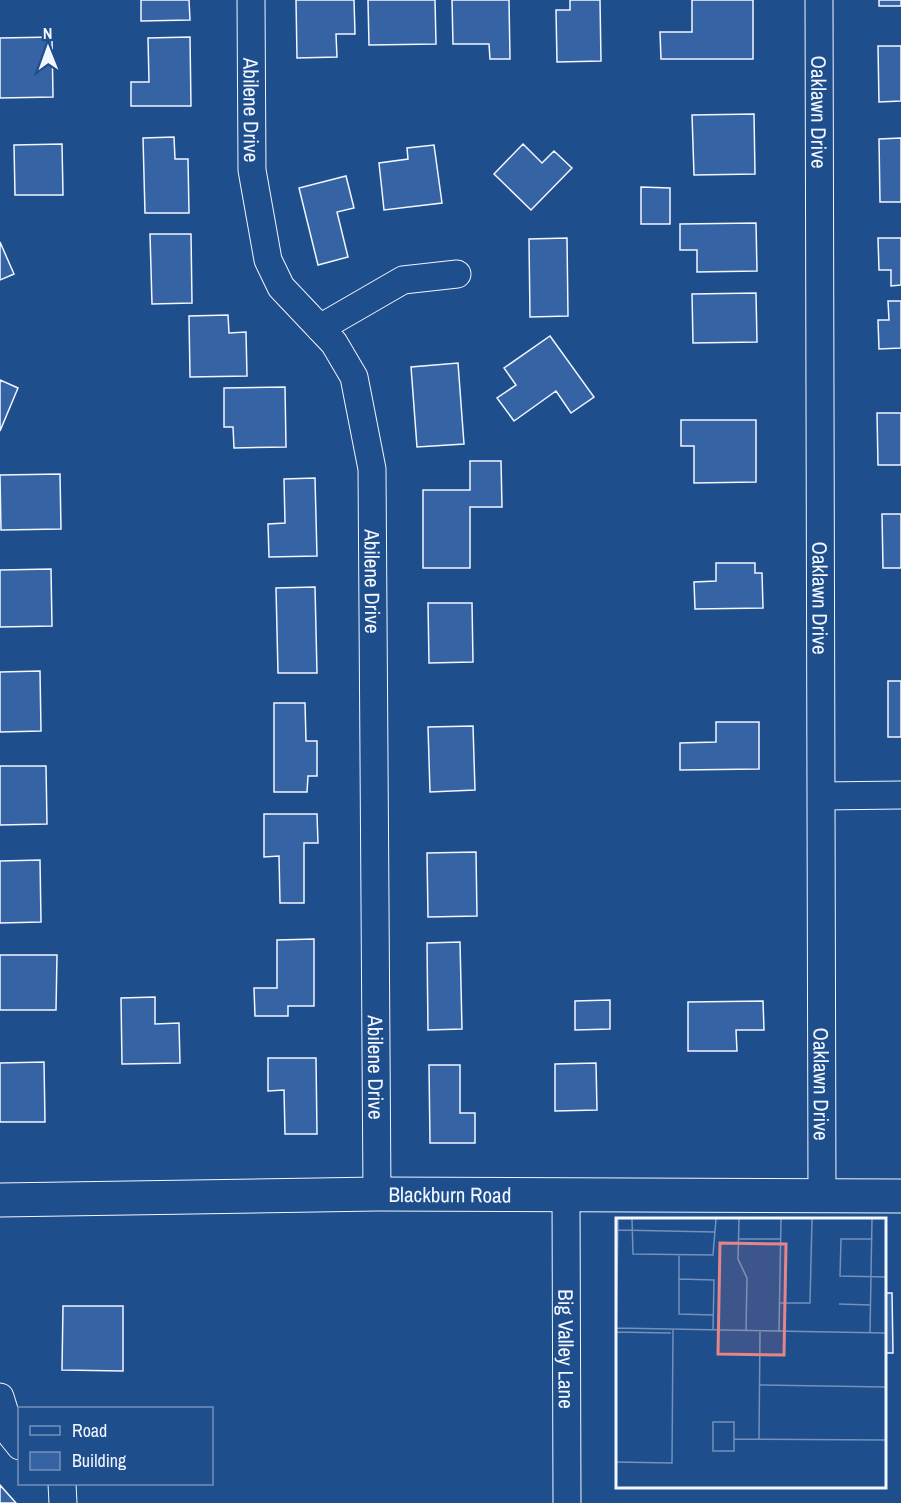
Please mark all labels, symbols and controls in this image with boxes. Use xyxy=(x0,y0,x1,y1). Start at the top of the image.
north arrow xyxy=(18,18,78,78)
text: N xyxy=(43,22,53,44)
street label: Oaklawn Drive xyxy=(805,55,834,169)
street label: Abilene Drive xyxy=(237,57,266,162)
street label: Abilene Drive xyxy=(358,528,388,634)
street label: Oaklawn Drive xyxy=(806,541,835,655)
street label: Abilene Drive xyxy=(361,1014,391,1120)
street label: Oaklawn Drive xyxy=(807,1027,836,1141)
street label: Blackburn Road xyxy=(389,1180,511,1209)
inset map xyxy=(616,1218,886,1488)
street label: Big Valley Lane xyxy=(552,1289,581,1409)
legend xyxy=(18,1407,213,1485)
text: Road xyxy=(72,1418,107,1443)
text: Building xyxy=(72,1448,127,1473)

